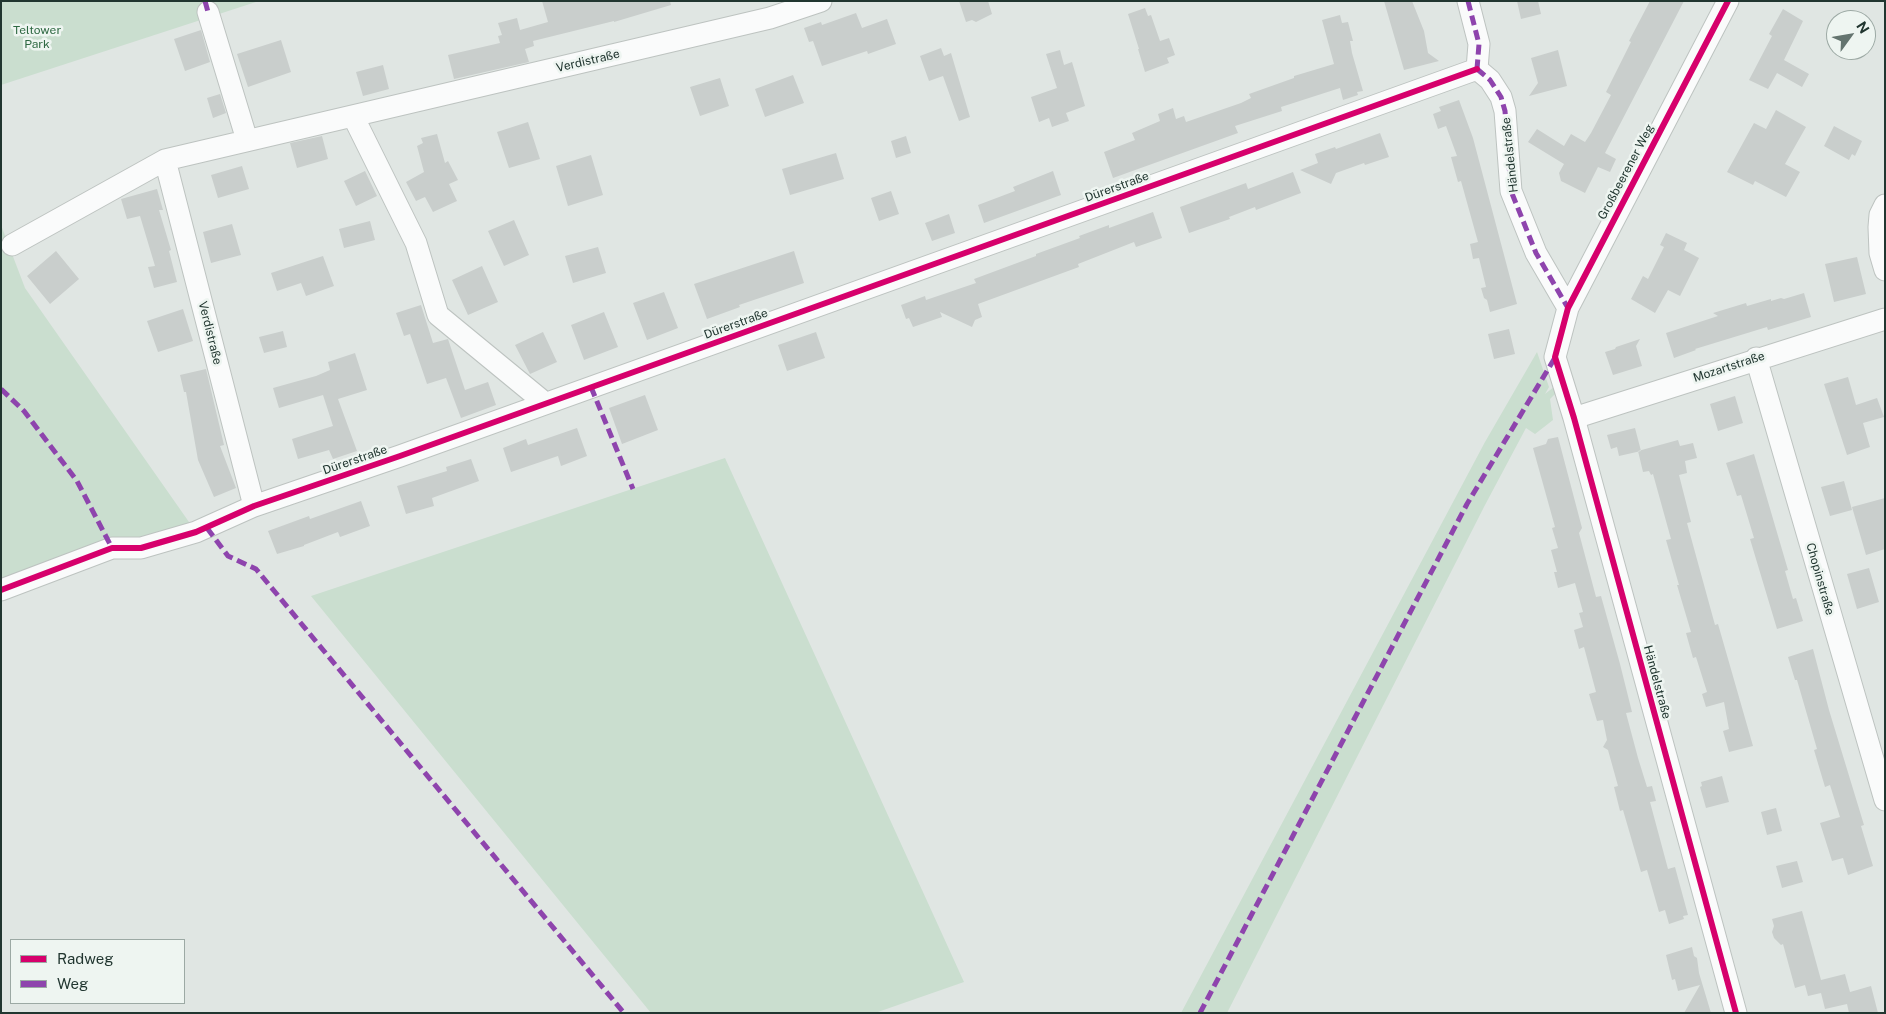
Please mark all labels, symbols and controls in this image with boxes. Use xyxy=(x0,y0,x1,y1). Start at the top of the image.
north arrow xyxy=(1826,10,1876,60)
text: N xyxy=(1853,19,1873,36)
park label: Teltower Park xyxy=(13,23,61,51)
street label: Verdistraße xyxy=(555,47,621,75)
street label: Händelstraße xyxy=(1499,117,1521,193)
street label: Großbeerener Weg xyxy=(1595,122,1657,222)
street label: Dürerstraße xyxy=(1083,169,1151,205)
street label: Verdistraße xyxy=(195,300,225,366)
street label: Dürerstraße xyxy=(702,306,770,342)
street label: Mozartstraße xyxy=(1691,349,1767,385)
street label: Dürerstraße xyxy=(321,442,389,478)
street label: Chopinstraße xyxy=(1803,541,1837,617)
street label: Händelstraße xyxy=(1640,644,1674,720)
legend xyxy=(10,939,185,1004)
text: Radweg xyxy=(57,950,114,967)
text: Weg xyxy=(57,975,88,992)

